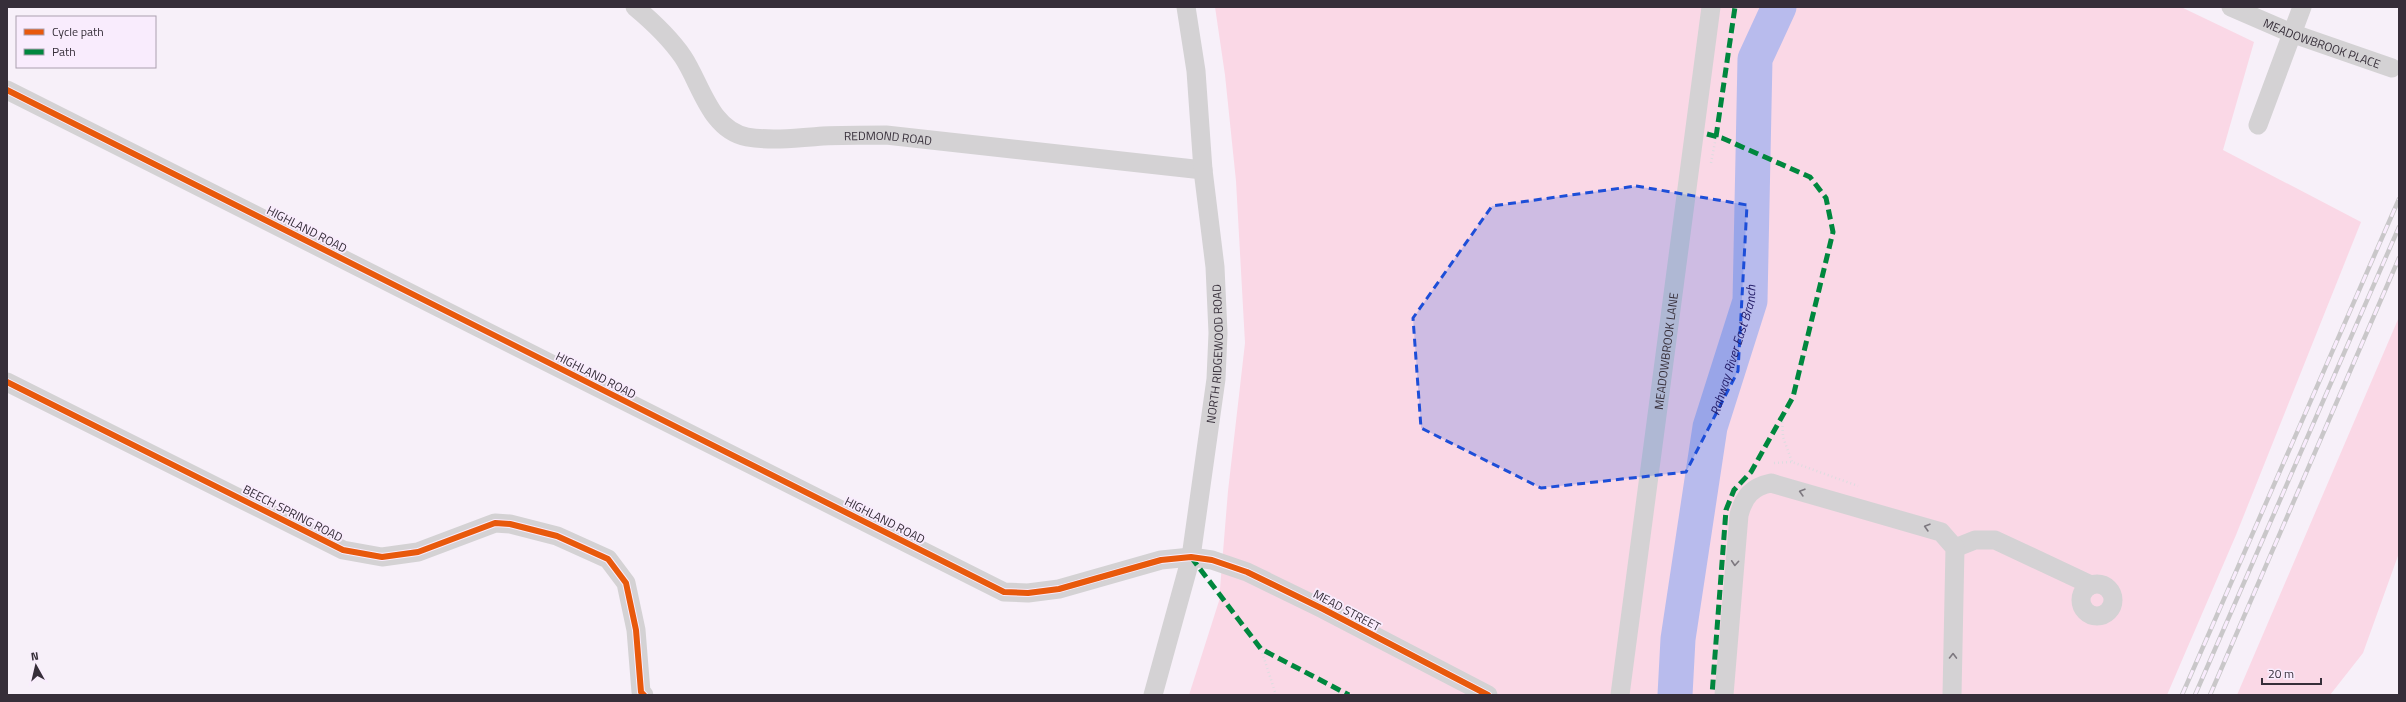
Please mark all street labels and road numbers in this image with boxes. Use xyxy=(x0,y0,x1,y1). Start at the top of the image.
street label: MEADOWBROOK PLACE xyxy=(2261,13,2384,73)
street label: REDMOND ROAD xyxy=(844,125,933,150)
street label: HIGHLAND ROAD xyxy=(263,201,351,258)
street label: NORTH RIDGEWOOD ROAD xyxy=(1200,284,1228,425)
street label: MEADOWBROOK LANE xyxy=(1648,291,1683,411)
street label: HIGHLAND ROAD xyxy=(552,347,640,404)
street label: BEECH SPRING ROAD xyxy=(240,480,347,547)
street label: HIGHLAND ROAD xyxy=(841,492,929,549)
street label: MEAD STREET xyxy=(1310,584,1385,636)

